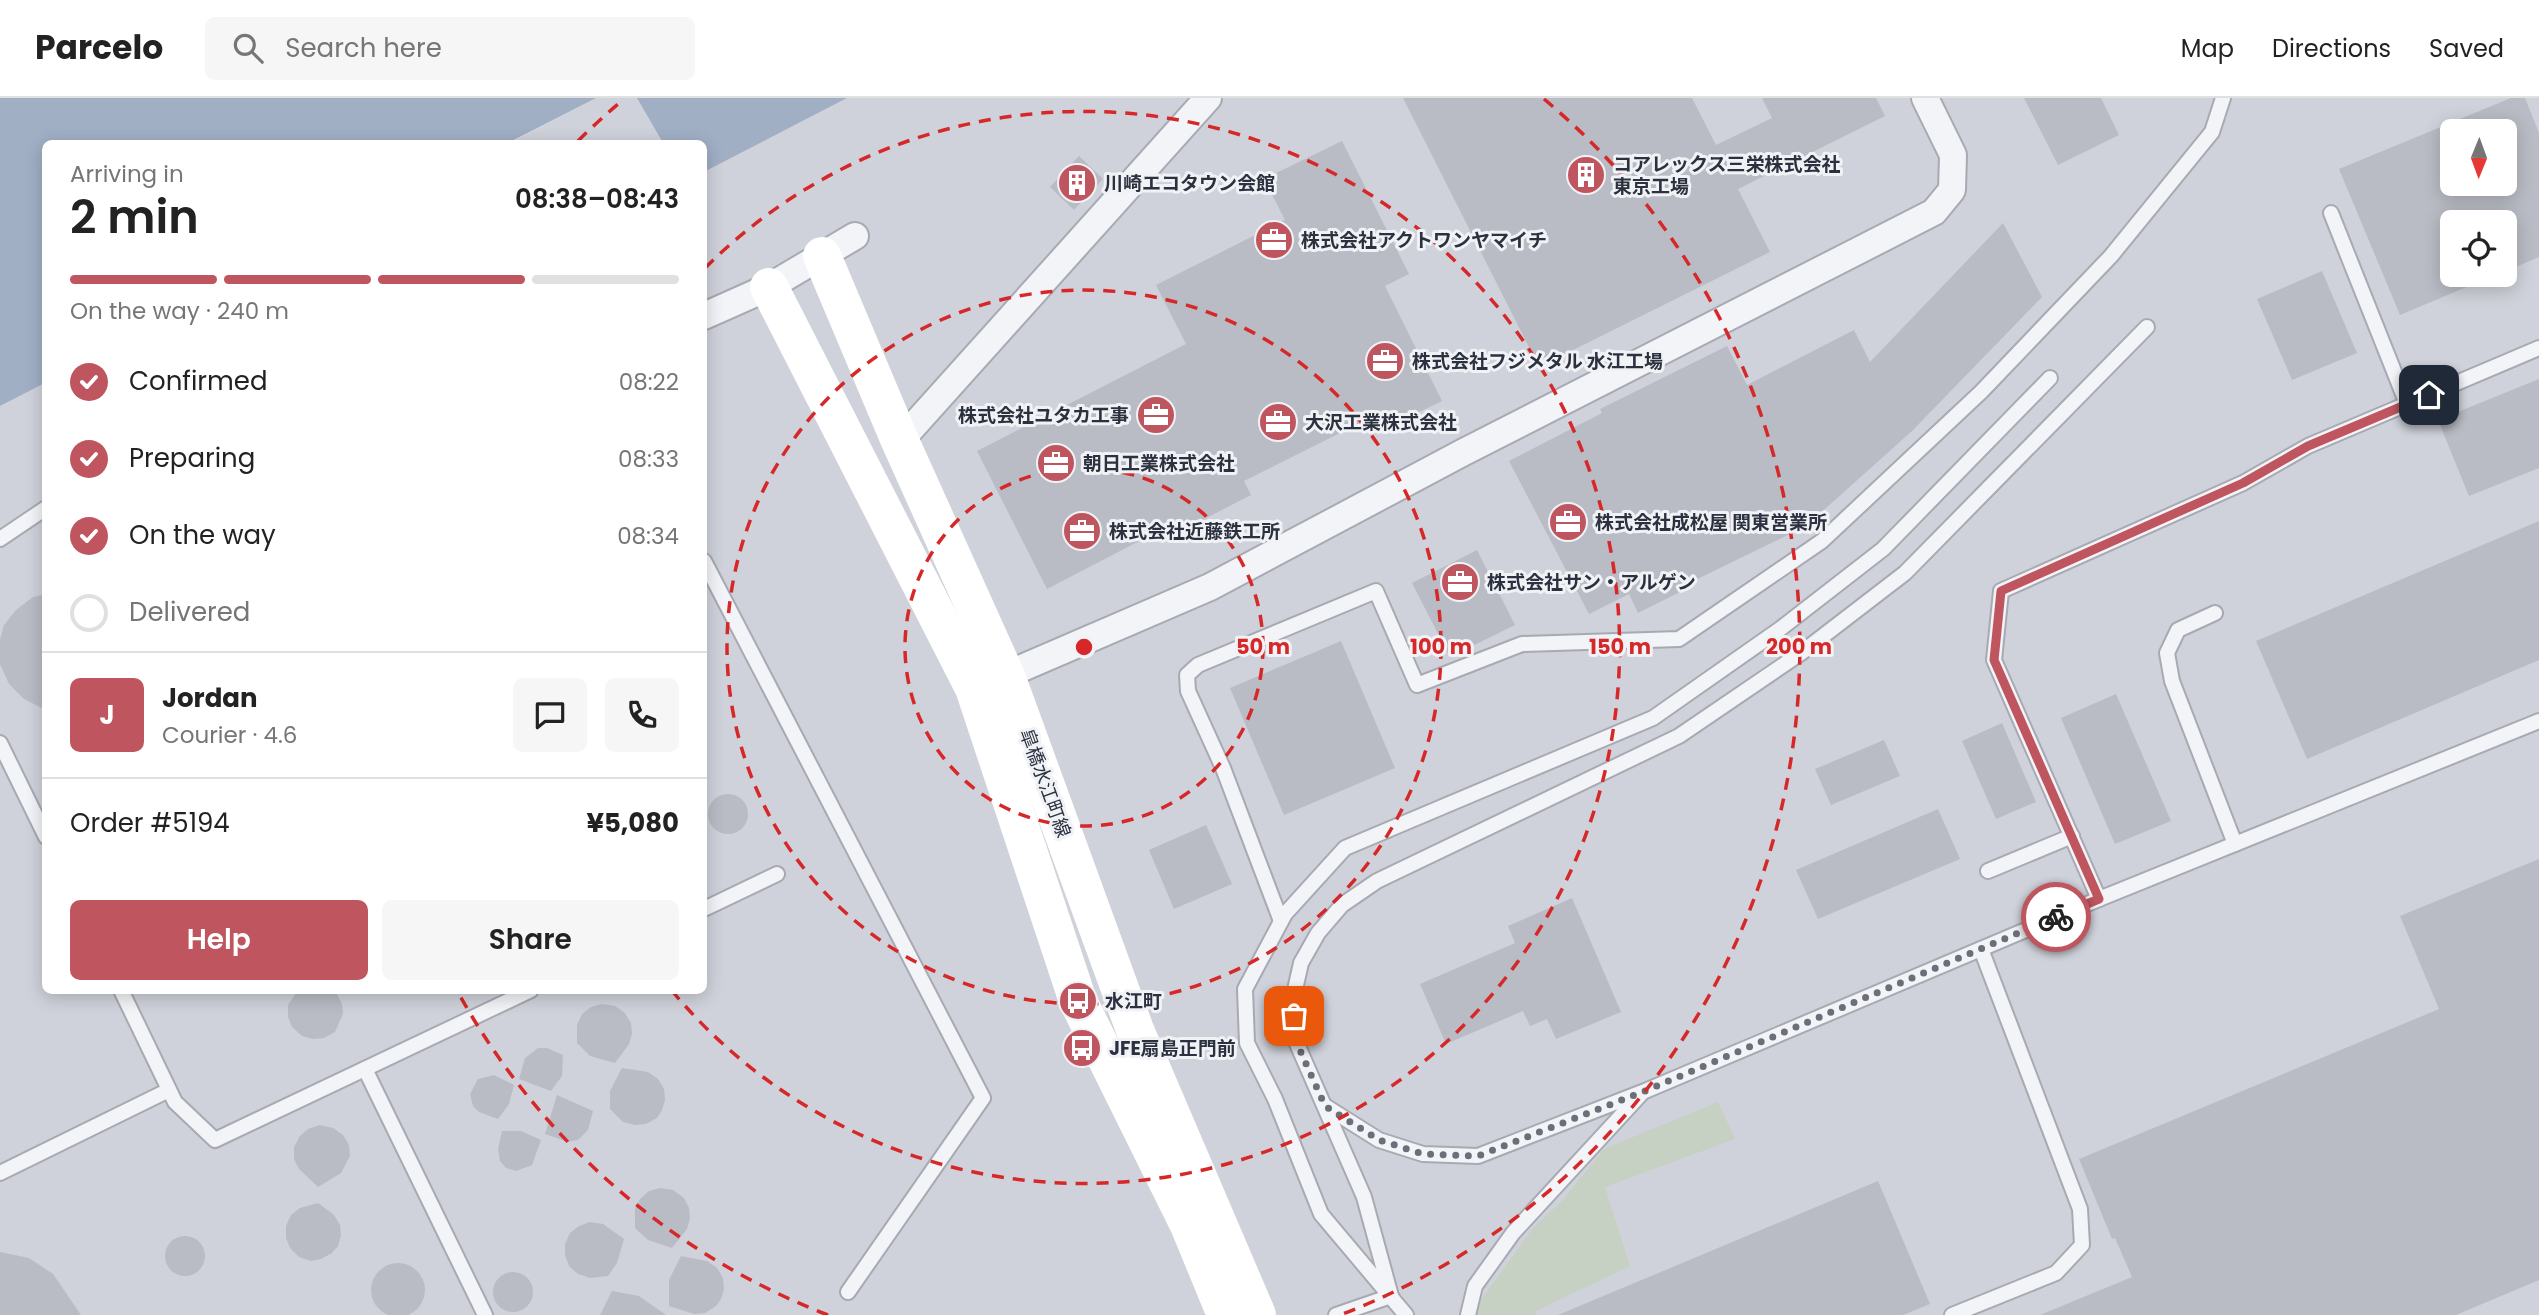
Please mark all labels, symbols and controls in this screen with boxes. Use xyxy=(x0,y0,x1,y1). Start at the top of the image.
search box xyxy=(205,17,695,80)
text: Parcelo xyxy=(35,24,163,71)
icon: search xyxy=(229,29,267,67)
text: Search here xyxy=(285,30,442,66)
text: Map xyxy=(2181,32,2234,65)
text: Directions xyxy=(2272,32,2391,65)
text: Saved xyxy=(2429,32,2504,65)
north arrow xyxy=(2440,119,2516,196)
map controls xyxy=(2440,119,2517,287)
place label: コアレックス三栄株式会社 東京工場 xyxy=(1613,151,1840,200)
building icon: コアレックス三栄株式会社 東京工場 xyxy=(1565,154,1607,196)
text: Arriving in xyxy=(70,158,184,190)
building icon: 川崎エコタウン会館 xyxy=(1056,162,1098,204)
place label: 川崎エコタウン会館 xyxy=(1104,170,1275,197)
text: 08:38–08:43 xyxy=(515,181,679,217)
text: 2 min xyxy=(70,185,199,249)
button: locate xyxy=(2440,210,2517,287)
office icon: 株式会社アクトワンヤマイチ xyxy=(1253,219,1295,261)
place label: 株式会社アクトワンヤマイチ xyxy=(1301,227,1547,254)
text: On the way · 240 m xyxy=(70,295,289,327)
office icon: 株式会社フジメタル 水江工場 xyxy=(1364,340,1406,382)
place label: 株式会社フジメタル 水江工場 xyxy=(1412,348,1663,375)
icon: check xyxy=(70,363,108,401)
text: Confirmed xyxy=(129,363,267,399)
pin xyxy=(2399,365,2459,425)
text: 08:22 xyxy=(619,366,679,398)
icon: home xyxy=(2410,376,2448,414)
office icon: 株式会社ユタカ工事 xyxy=(1135,394,1177,436)
office icon: 大沢工業株式会社 xyxy=(1257,401,1299,443)
place label: 株式会社ユタカ工事 xyxy=(958,402,1129,429)
place label: 大沢工業株式会社 xyxy=(1305,409,1457,436)
icon: check xyxy=(70,440,108,478)
text: Preparing xyxy=(129,440,255,476)
office icon: 朝日工業株式会社 xyxy=(1035,442,1077,484)
text: 08:33 xyxy=(618,443,679,475)
place label: 朝日工業株式会社 xyxy=(1083,450,1235,477)
office icon: 株式会社成松屋 関東営業所 xyxy=(1547,501,1589,543)
place label: 株式会社成松屋 関東営業所 xyxy=(1595,509,1827,536)
office icon: 株式会社近藤鉄工所 xyxy=(1061,510,1103,552)
icon: check xyxy=(70,517,108,555)
text: On the way xyxy=(129,517,276,553)
place label: 株式会社近藤鉄工所 xyxy=(1109,518,1280,545)
text: 08:34 xyxy=(617,520,679,552)
office icon: 株式会社サン・アルゲン xyxy=(1439,561,1481,603)
place label: 株式会社サン・アルゲン xyxy=(1487,569,1696,596)
text: Delivered xyxy=(129,594,250,630)
text: 50 m xyxy=(1236,632,1290,661)
text: 100 m xyxy=(1410,632,1472,661)
text: 150 m xyxy=(1589,632,1651,661)
text: 200 m xyxy=(1766,632,1832,661)
centre of rings xyxy=(1072,635,1096,659)
button: chat xyxy=(513,678,587,752)
button: phone xyxy=(605,678,679,752)
text: Jordan xyxy=(162,680,258,716)
text: J xyxy=(99,697,115,733)
text: Courier · 4.6 xyxy=(162,719,297,751)
street label: 皐橋水江町線 xyxy=(1013,725,1077,841)
text: Order #5194 xyxy=(70,805,230,841)
text: ¥5,080 xyxy=(586,805,679,841)
courier xyxy=(2021,882,2091,952)
icon: bike xyxy=(2037,898,2075,936)
button: Help xyxy=(70,900,368,980)
button: Share xyxy=(382,900,679,980)
bus stop icon: 水江町 xyxy=(1057,980,1099,1022)
pin xyxy=(1264,986,1324,1046)
place label: 水江町 xyxy=(1105,988,1162,1015)
icon: bag xyxy=(1275,997,1313,1035)
bus stop icon: JFE扇島正門前 xyxy=(1061,1027,1103,1069)
place label: JFE扇島正門前 xyxy=(1109,1035,1236,1062)

